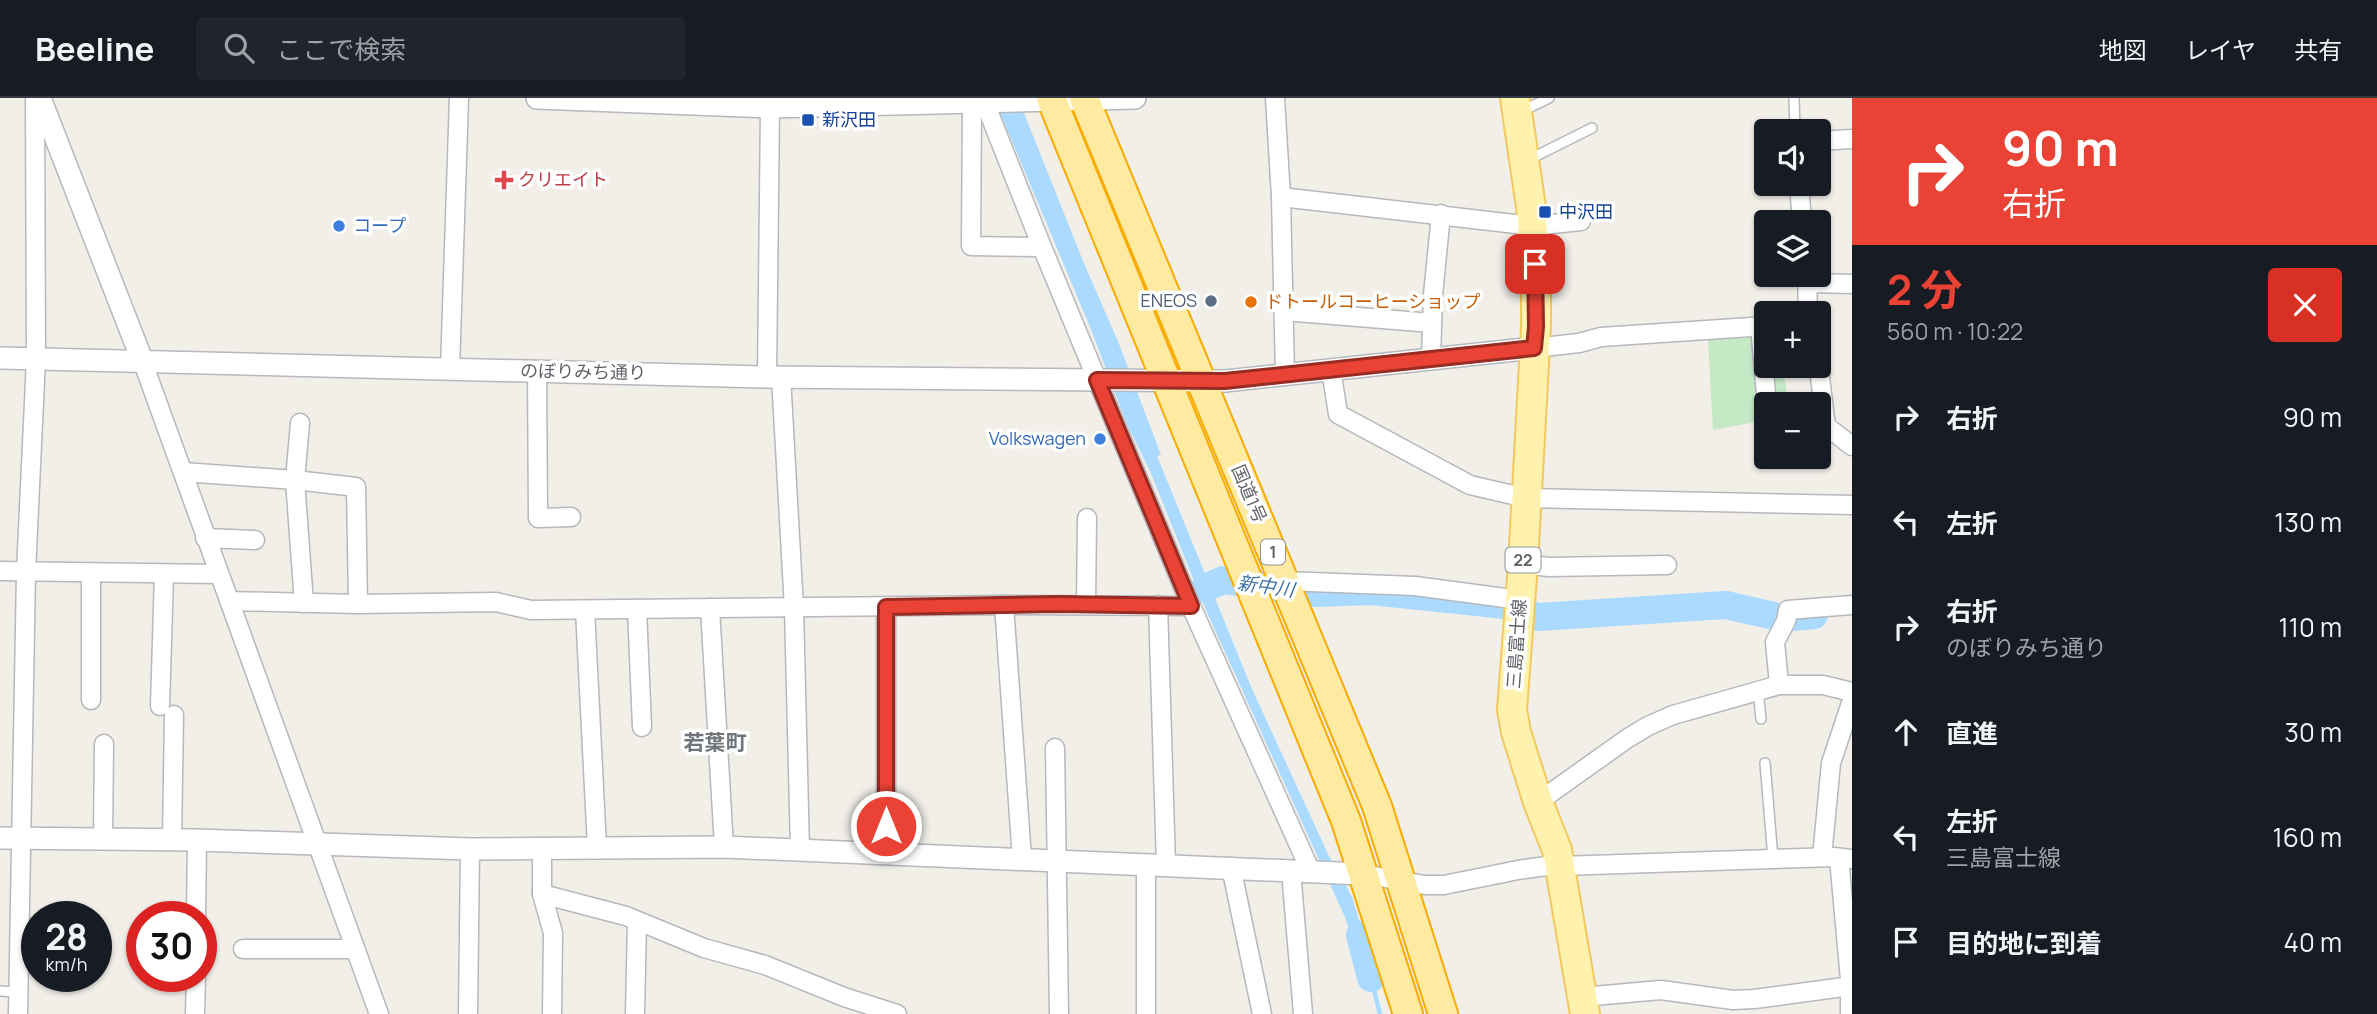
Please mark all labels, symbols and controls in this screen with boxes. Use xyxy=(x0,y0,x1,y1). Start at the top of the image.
search box xyxy=(196,17,686,80)
text: Beeline xyxy=(35,26,154,71)
icon: search xyxy=(220,29,258,67)
text: ここで検索 xyxy=(276,31,406,67)
text: 地図 xyxy=(2099,33,2147,66)
text: レイヤ xyxy=(2185,33,2256,66)
text: 共有 xyxy=(2294,33,2342,66)
place label: 新沢田 xyxy=(822,107,876,131)
marker: 新沢田 xyxy=(800,112,816,128)
text: 90 m xyxy=(2002,114,2119,181)
map controls xyxy=(1754,119,1831,469)
button: sound xyxy=(1754,119,1831,196)
icon: right xyxy=(1887,126,1978,217)
place label: クリエイト xyxy=(518,167,608,191)
marker: クリエイト xyxy=(496,172,512,188)
text: 右折 xyxy=(2002,181,2066,225)
place label: 中沢田 xyxy=(1559,199,1613,223)
marker: 中沢田 xyxy=(1537,204,1553,220)
button: layers xyxy=(1754,210,1831,287)
place label: コープ xyxy=(353,213,406,237)
marker: コープ xyxy=(331,218,347,234)
pin xyxy=(1505,234,1565,294)
icon: arrive xyxy=(1516,245,1554,283)
text: 2 分 xyxy=(1887,260,1962,318)
button: close xyxy=(2268,268,2342,342)
place label: ENEOS xyxy=(1141,288,1197,312)
place label: ドトールコーヒーショップ xyxy=(1265,289,1480,313)
marker: ENEOS xyxy=(1203,293,1219,309)
marker: ドトールコーヒーショップ xyxy=(1243,294,1259,310)
button: + xyxy=(1754,301,1831,378)
text: 560 m · 10:22 xyxy=(1887,315,2023,347)
street label: のぼりみち通り xyxy=(520,358,646,384)
button: − xyxy=(1754,392,1831,469)
icon: right xyxy=(1887,398,1925,436)
text: 90 m xyxy=(2283,399,2342,435)
text: 右折 xyxy=(1946,400,1998,436)
place label: Volkswagen xyxy=(989,426,1086,450)
marker: Volkswagen xyxy=(1092,431,1108,447)
street label: 国道1号 xyxy=(1227,461,1273,526)
icon: left xyxy=(1887,503,1925,541)
text: 130 m xyxy=(2274,504,2342,540)
text: 左折 xyxy=(1946,505,1998,541)
road number: 1 xyxy=(1261,540,1285,565)
road number: 22 xyxy=(1506,547,1540,573)
water label: 新中川 xyxy=(1236,569,1298,603)
text: 右折 xyxy=(1946,593,1998,629)
street label: 三島富士線 xyxy=(1501,598,1531,690)
icon: right xyxy=(1887,608,1925,646)
text: 110 m xyxy=(2279,609,2342,645)
text: のぼりみち通り xyxy=(1946,631,2107,663)
icon: ahead xyxy=(1887,713,1925,751)
text: 30 m xyxy=(2285,714,2342,750)
text: 直進 xyxy=(1946,715,1998,751)
district label: 若葉町 xyxy=(684,728,747,756)
position arrow xyxy=(849,789,923,863)
text: 左折 xyxy=(1946,803,1998,839)
icon: left xyxy=(1887,818,1925,856)
text: 160 m xyxy=(2273,819,2342,855)
text: 三島富士線 xyxy=(1946,841,2061,873)
speed limit sign: 30 xyxy=(126,901,217,992)
text: 28 xyxy=(45,913,88,961)
icon: arrive xyxy=(1887,923,1925,961)
text: 40 m xyxy=(2284,924,2342,960)
text: 目的地に到着 xyxy=(1946,925,2102,961)
text: km/h xyxy=(46,952,87,976)

